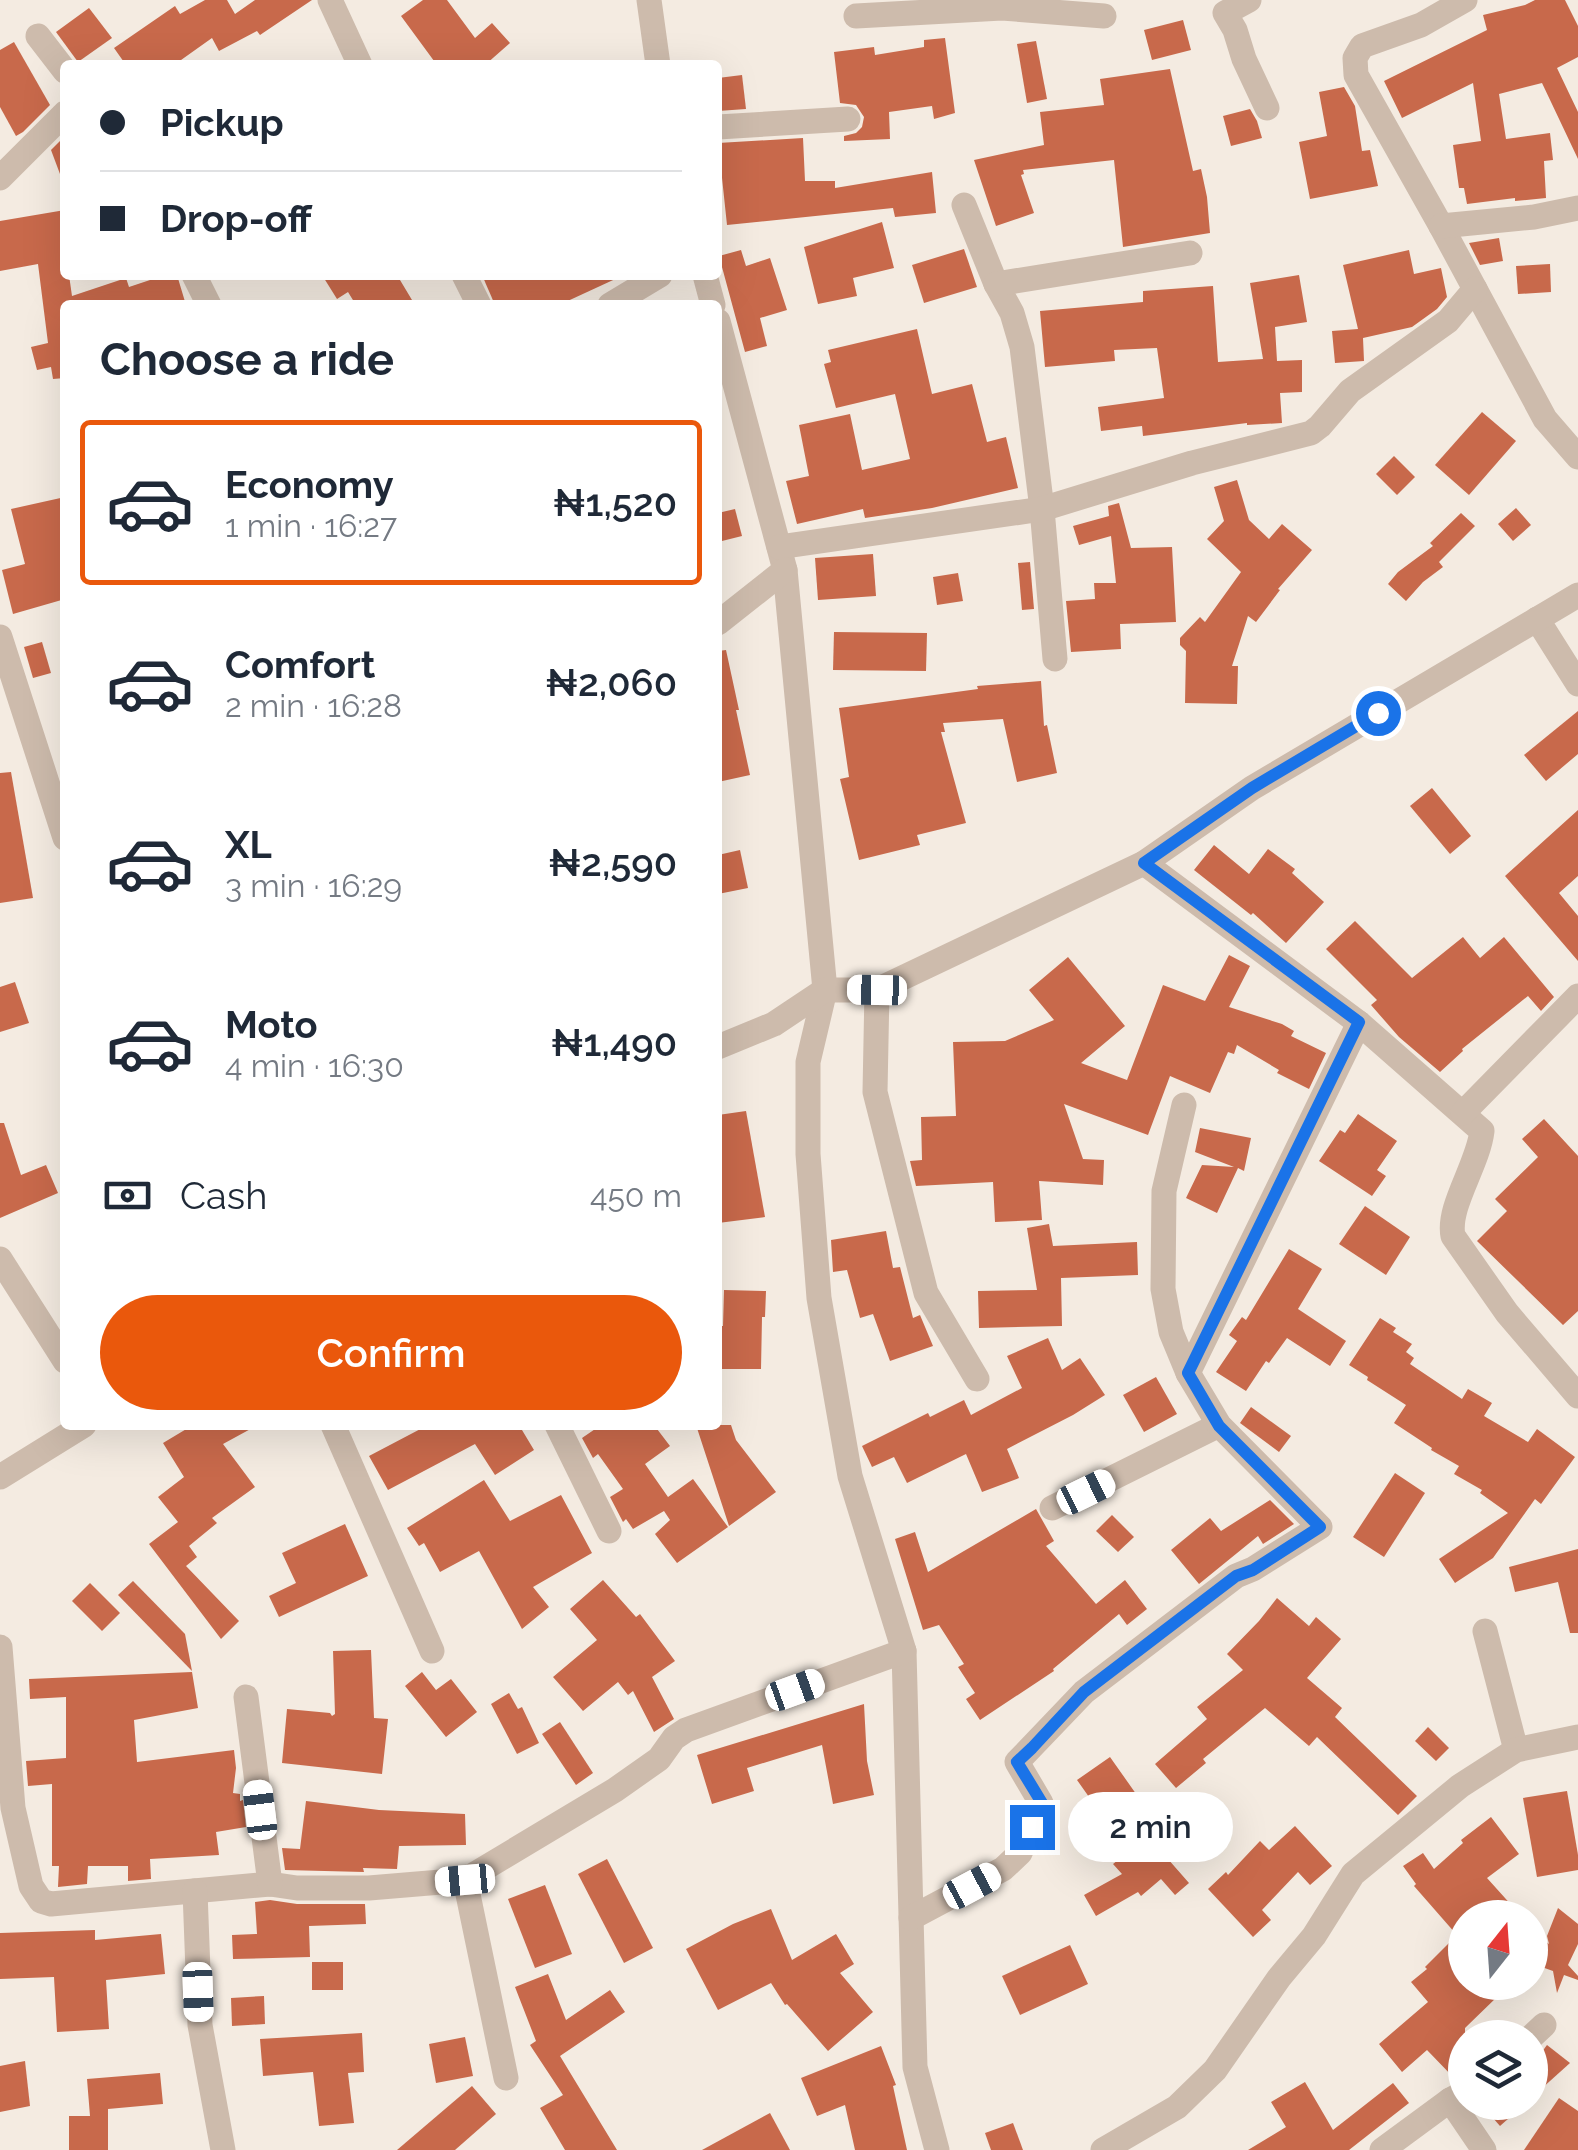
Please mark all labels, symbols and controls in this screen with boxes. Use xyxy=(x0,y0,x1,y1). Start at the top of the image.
text: Pickup xyxy=(160,100,284,145)
text: Drop-off xyxy=(160,196,312,241)
text: Choose a ride xyxy=(100,333,394,386)
icon: car xyxy=(105,458,195,548)
text: Economy xyxy=(225,462,394,507)
text: ₦1,520 xyxy=(553,480,677,525)
text: 1 min · 16:27 xyxy=(225,507,397,544)
icon: car xyxy=(105,638,195,728)
text: Comfort xyxy=(225,642,375,687)
text: ₦2,060 xyxy=(545,660,677,705)
text: 2 min · 16:28 xyxy=(225,687,402,724)
route start xyxy=(1356,691,1401,736)
icon: car xyxy=(105,818,195,908)
text: XL xyxy=(225,822,272,867)
text: ₦2,590 xyxy=(549,840,677,885)
text: 3 min · 16:29 xyxy=(225,867,402,904)
car xyxy=(847,974,907,1006)
icon: car xyxy=(105,998,195,1088)
text: Moto xyxy=(225,1002,318,1047)
text: ₦1,490 xyxy=(551,1020,677,1065)
text: 4 min · 16:30 xyxy=(225,1047,404,1084)
icon: cash xyxy=(100,1168,155,1223)
text: Cash xyxy=(180,1173,267,1218)
text: 450 m xyxy=(590,1177,682,1214)
button: Confirm xyxy=(100,1295,682,1410)
car xyxy=(1052,1465,1120,1519)
car xyxy=(762,1666,828,1714)
car xyxy=(241,1778,279,1842)
callout: 2 min xyxy=(1067,1792,1232,1862)
route end xyxy=(1010,1805,1055,1850)
text: 2 min xyxy=(1110,1808,1191,1845)
car xyxy=(938,1859,1006,1913)
car xyxy=(434,1862,496,1898)
north arrow xyxy=(1448,1900,1548,2000)
map controls xyxy=(1448,1900,1548,2120)
car xyxy=(182,1961,214,2023)
button: layers xyxy=(1448,2020,1548,2120)

